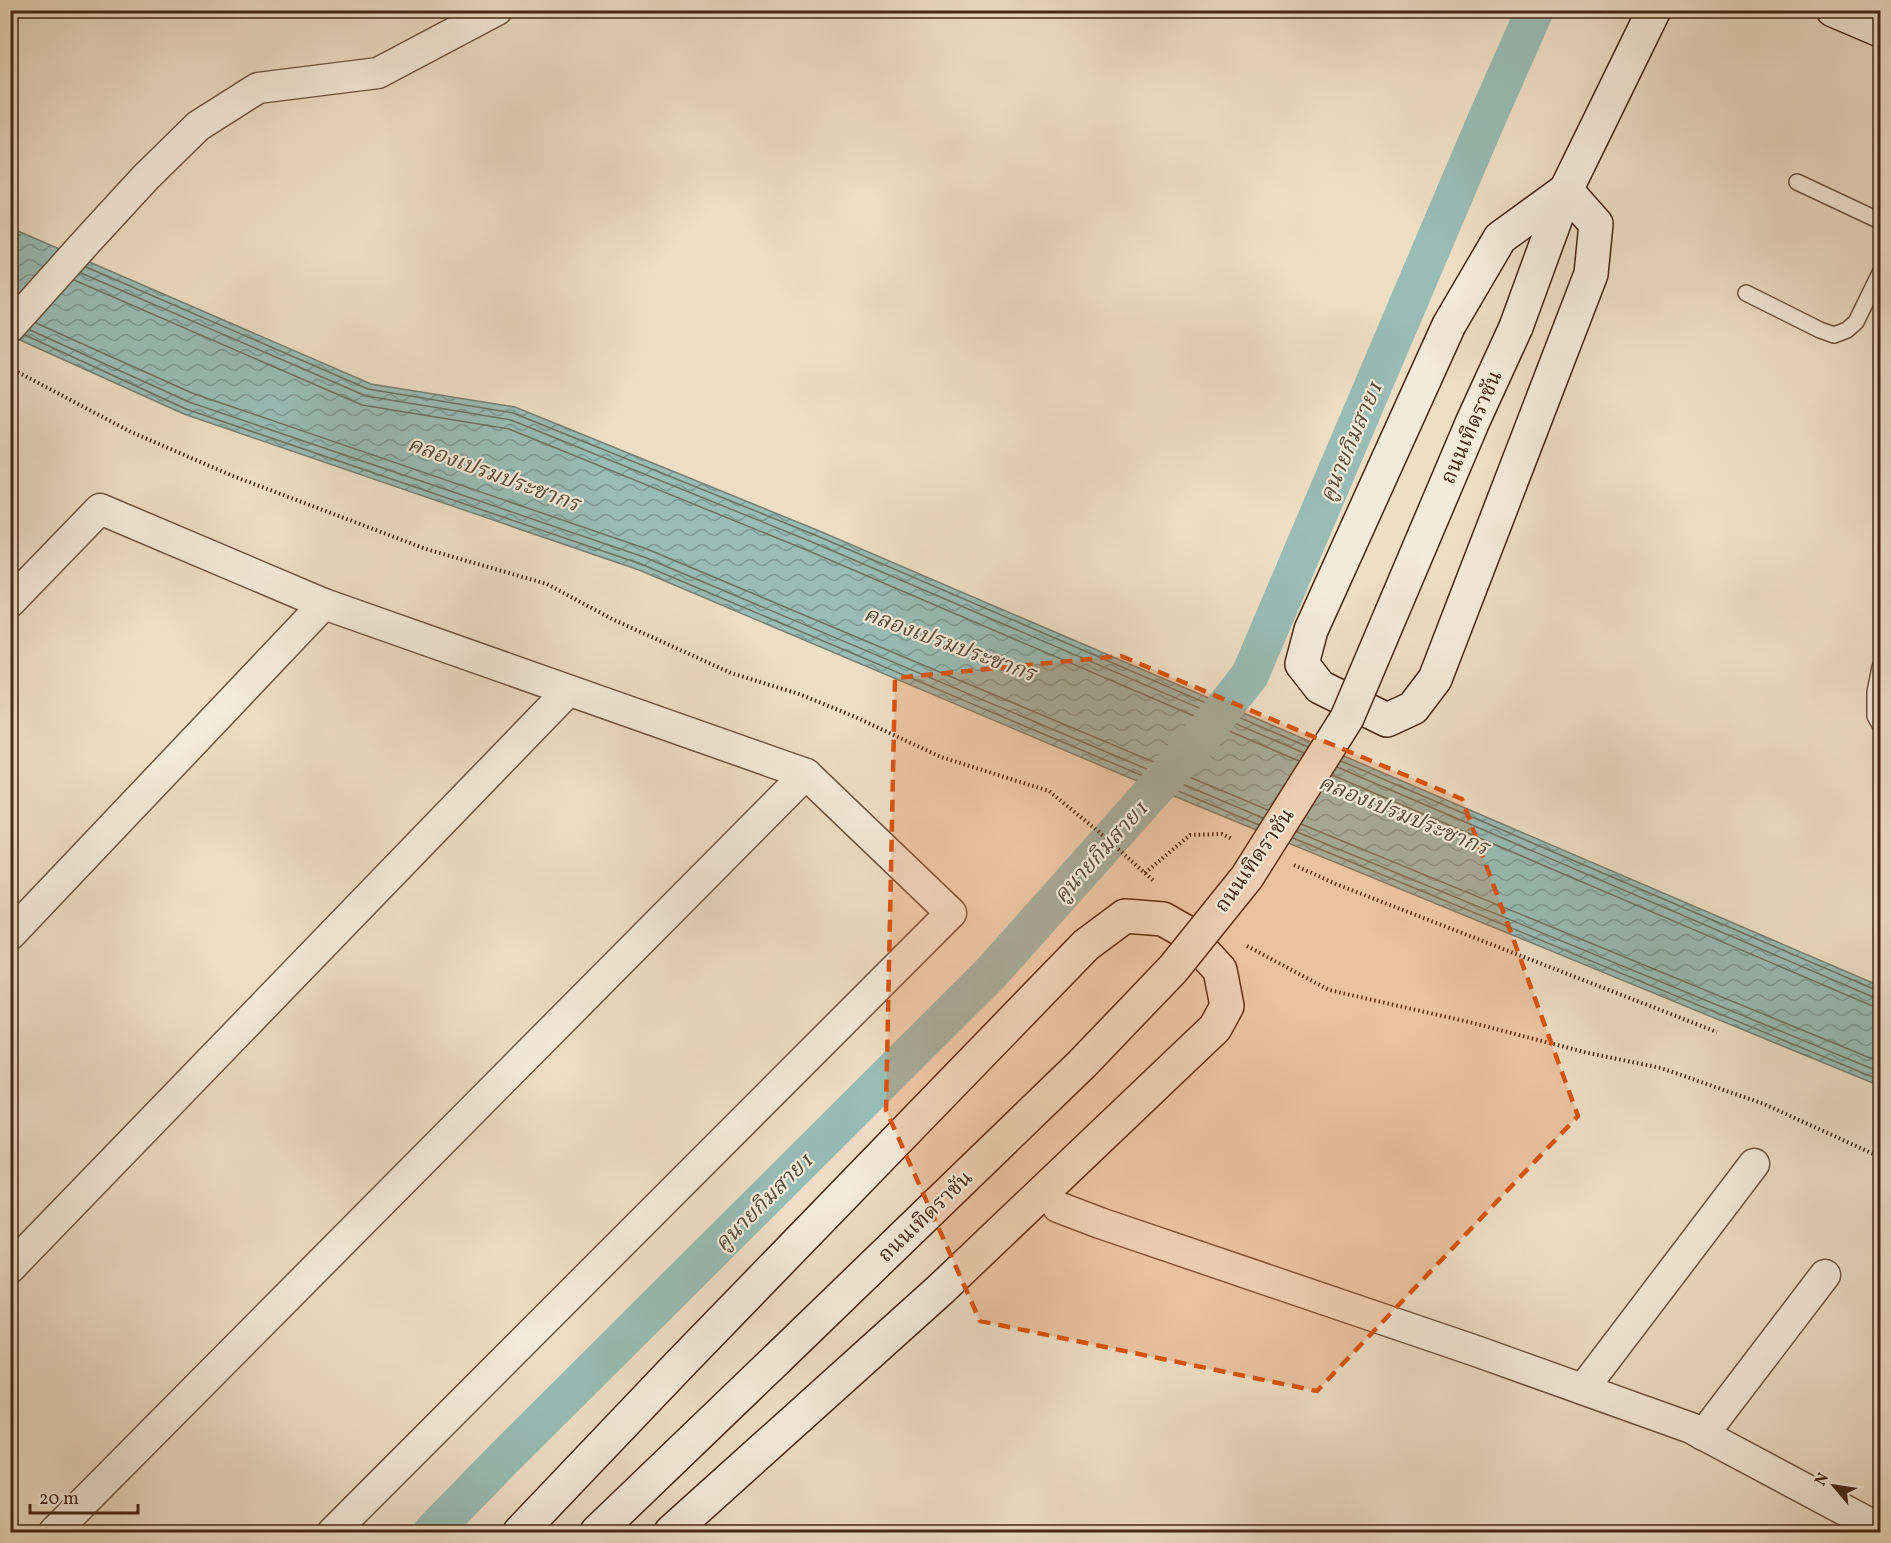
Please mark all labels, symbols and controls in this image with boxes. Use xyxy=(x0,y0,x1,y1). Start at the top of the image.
street label: ถนนเทิดราชัน xyxy=(1434,366,1510,489)
water label: คูนายกิมสาย 1 xyxy=(1313,377,1392,507)
water label: คลองเปรมประชากร xyxy=(403,430,585,522)
water label: คลองเปรมประชากร xyxy=(859,600,1041,692)
water label: คลองเปรมประชากร xyxy=(1313,768,1495,865)
water label: คูนายกิมสาย 1 xyxy=(1047,794,1157,911)
street label: ถนนเทิดราชัน xyxy=(1208,803,1302,919)
water label: คูนายกิมสาย 1 xyxy=(708,1146,821,1259)
street label: ถนนเทิดราชัน xyxy=(872,1164,980,1270)
north arrow xyxy=(1804,1456,1864,1516)
text: N xyxy=(1810,1469,1835,1490)
scale bar xyxy=(30,1477,138,1515)
text: 20 m xyxy=(39,1487,79,1512)

